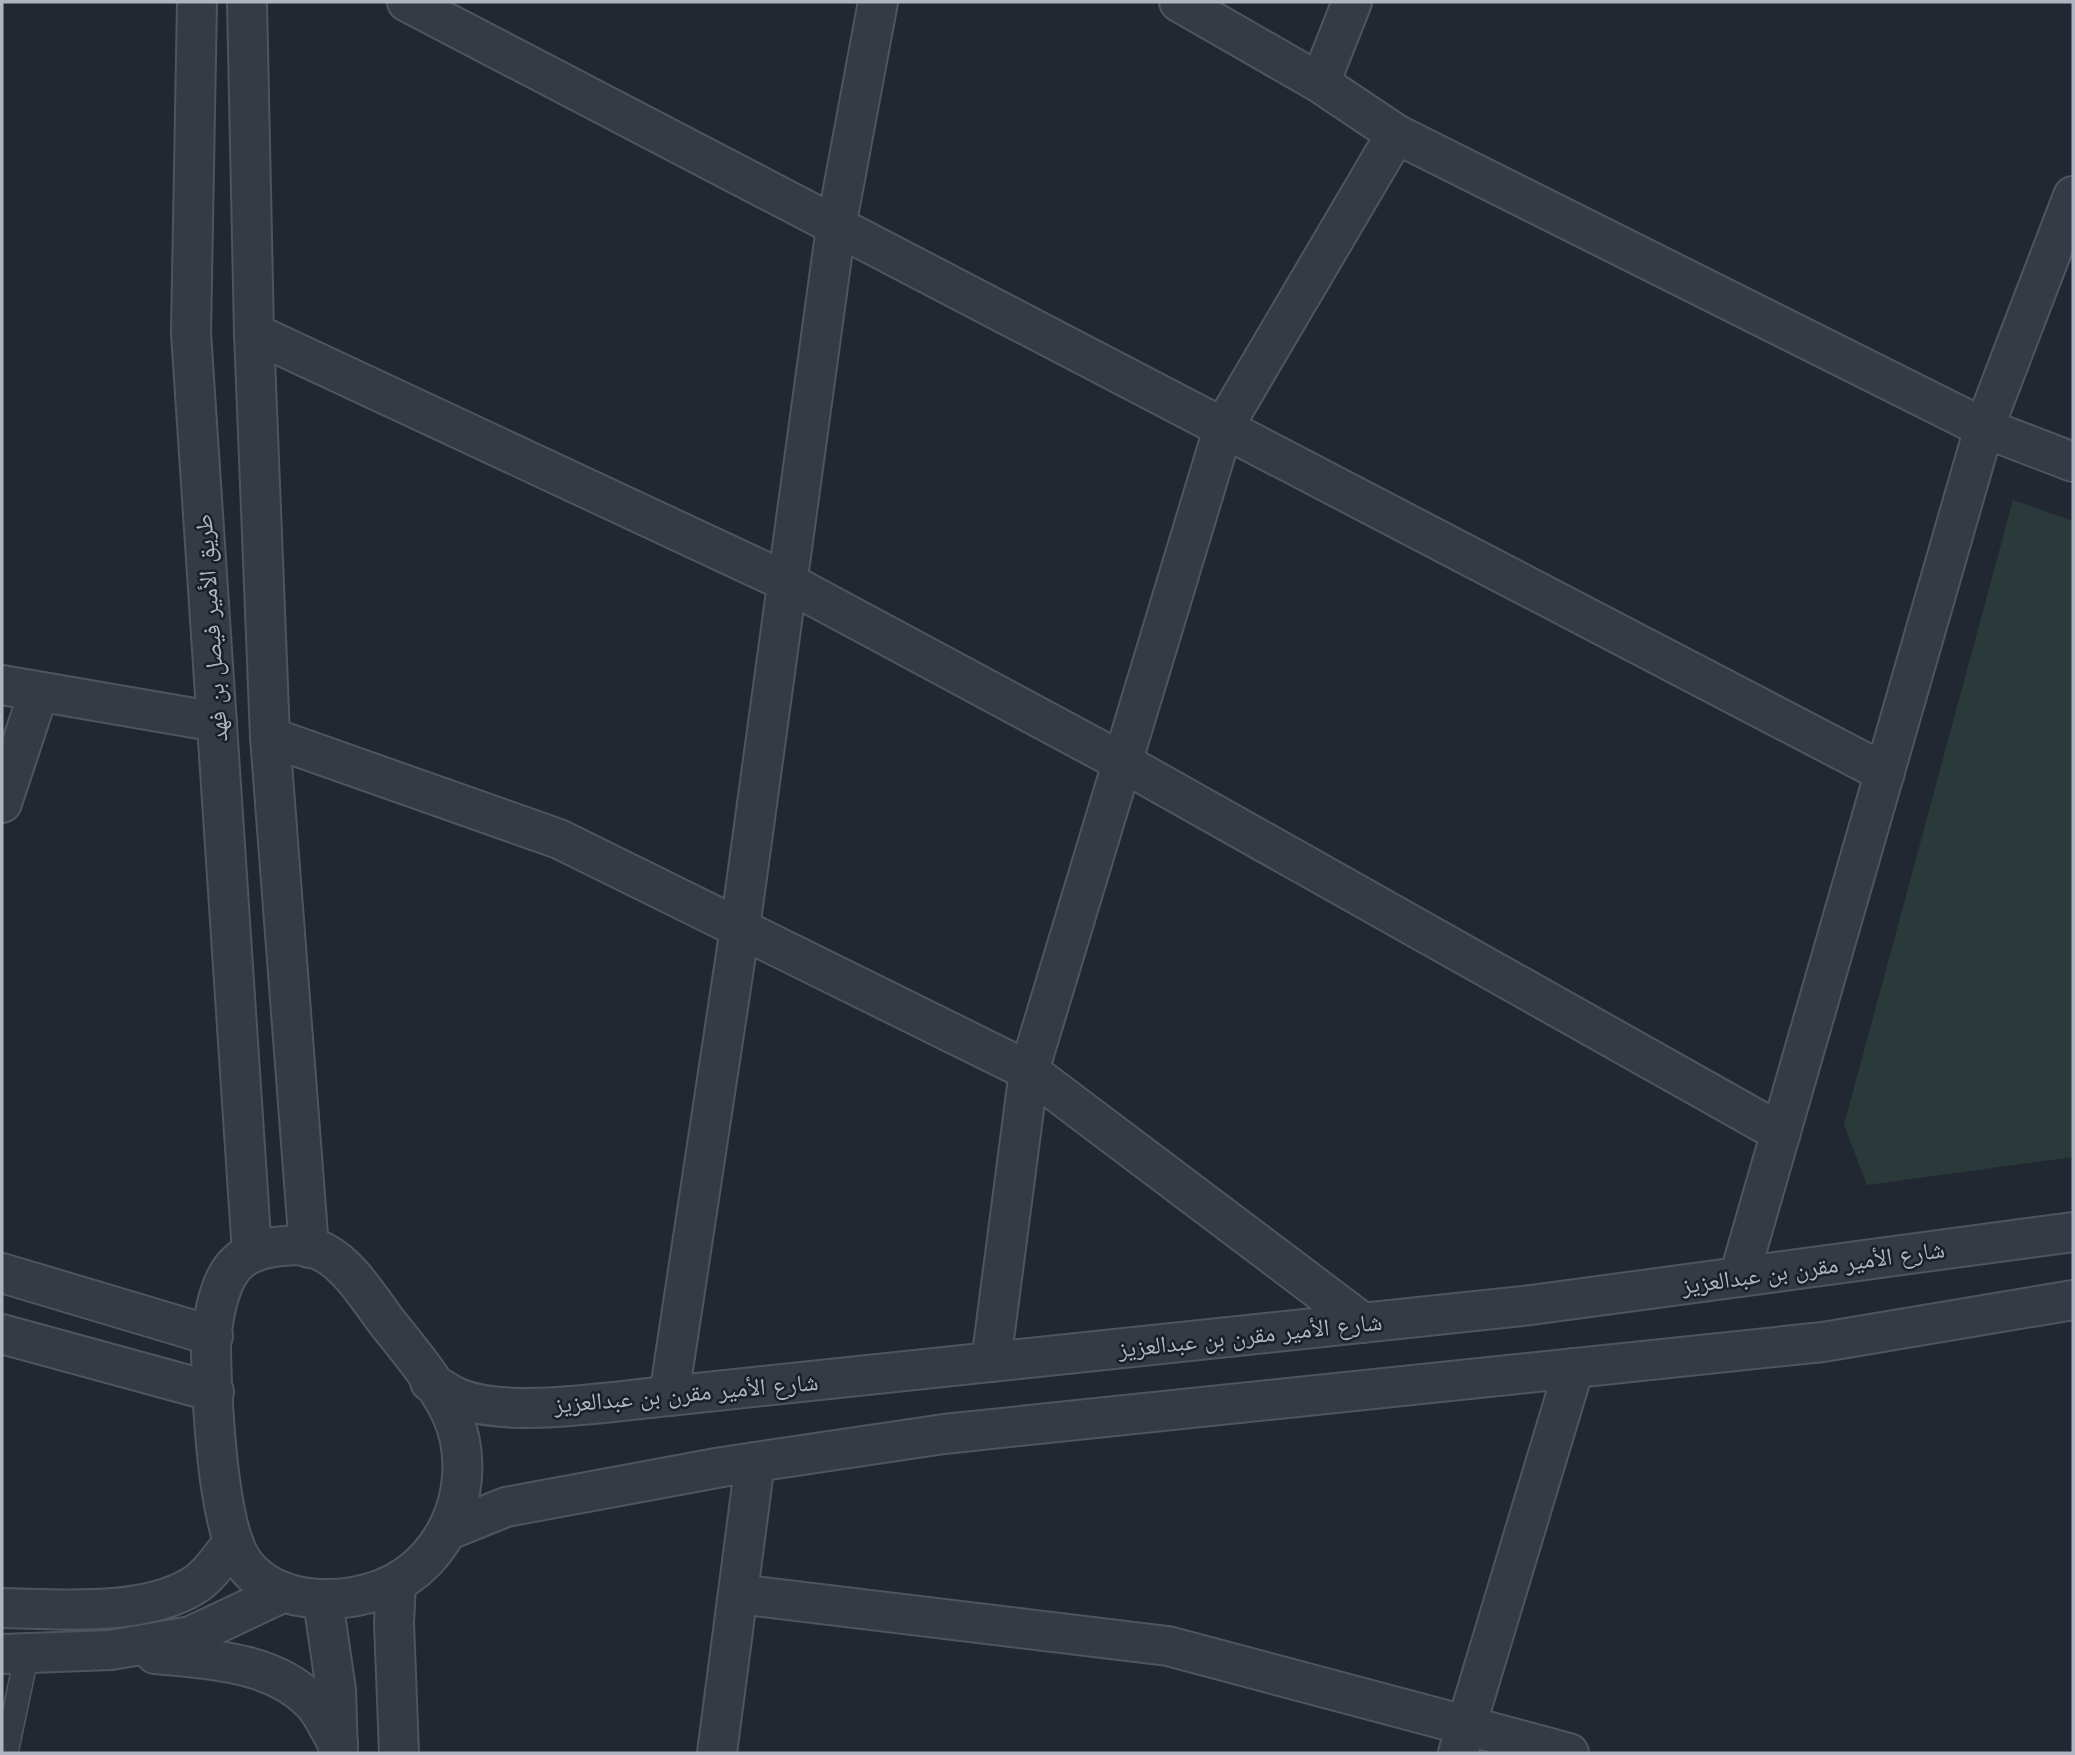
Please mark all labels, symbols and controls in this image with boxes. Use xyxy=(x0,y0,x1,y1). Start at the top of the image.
street label: طريق الأمير فيصل بن فهد xyxy=(186,513,236,743)
street label: شارع الأمير مقرن بن عبدالعزيز xyxy=(1678,1231,1947,1303)
street label: شارع الأمير مقرن بن عبدالعزيز xyxy=(1115,1304,1384,1366)
street label: شارع الأمير مقرن بن عبدالعزيز xyxy=(551,1364,820,1422)

